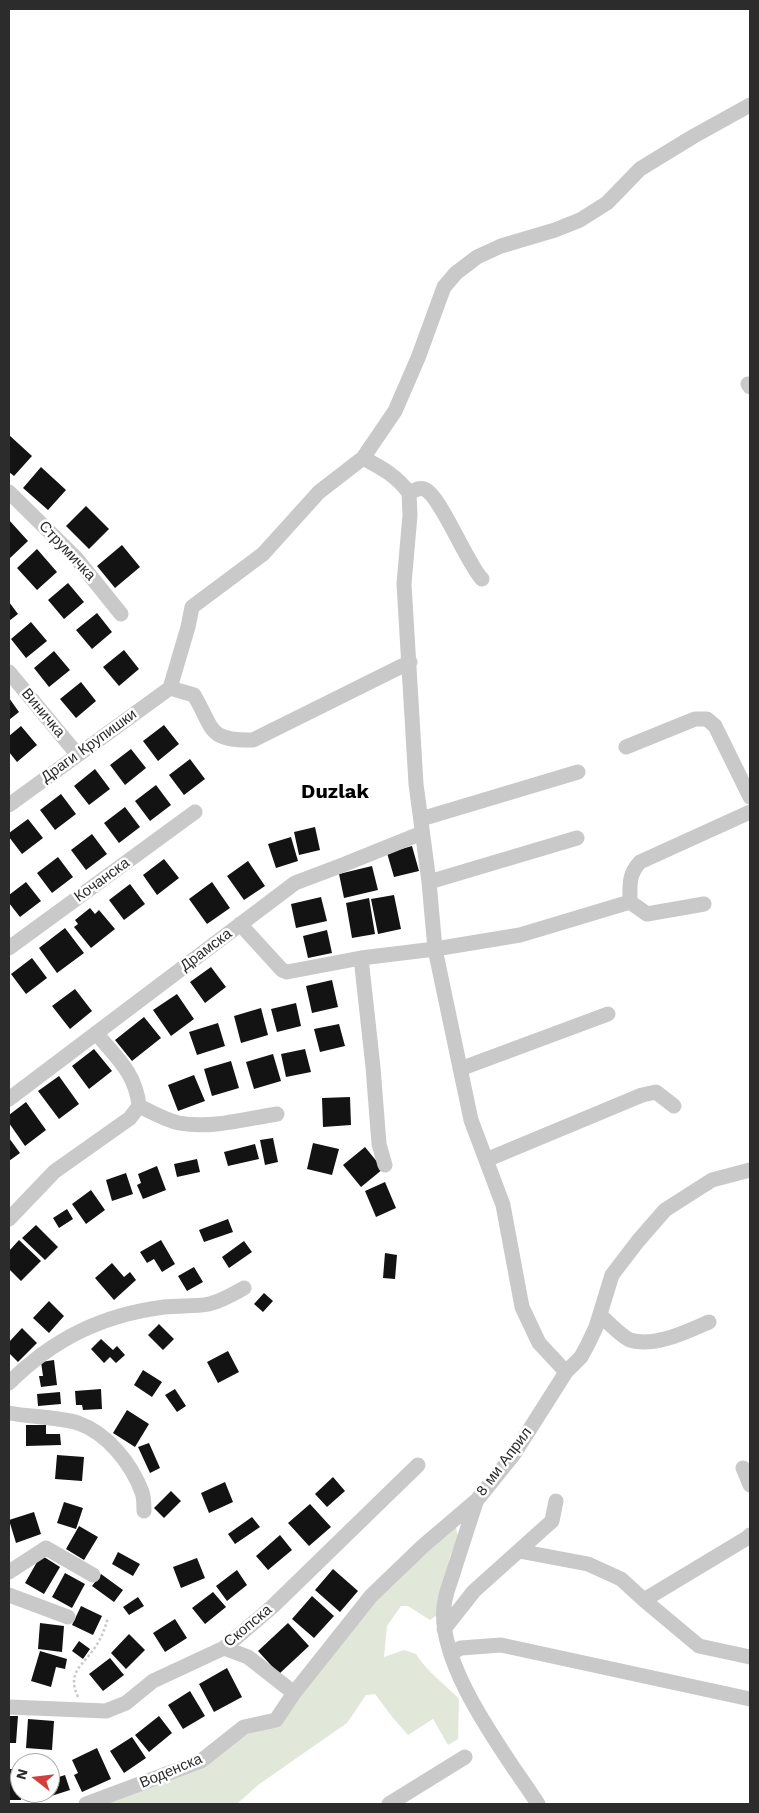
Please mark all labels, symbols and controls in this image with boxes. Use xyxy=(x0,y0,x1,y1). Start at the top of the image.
street label: Струмичка xyxy=(35,517,99,585)
street label: Виничка xyxy=(17,685,69,741)
street label: Драги Крупишки xyxy=(38,705,140,787)
district label: Duzlak xyxy=(301,780,369,804)
street label: Кочанска xyxy=(71,854,133,906)
street label: Драмска xyxy=(177,925,235,975)
street label: 8 ми Април xyxy=(472,1424,536,1500)
street label: Скопска xyxy=(220,1601,276,1651)
street label: Воденска xyxy=(137,1750,205,1792)
north arrow xyxy=(10,1753,60,1803)
text: N xyxy=(12,1767,31,1781)

